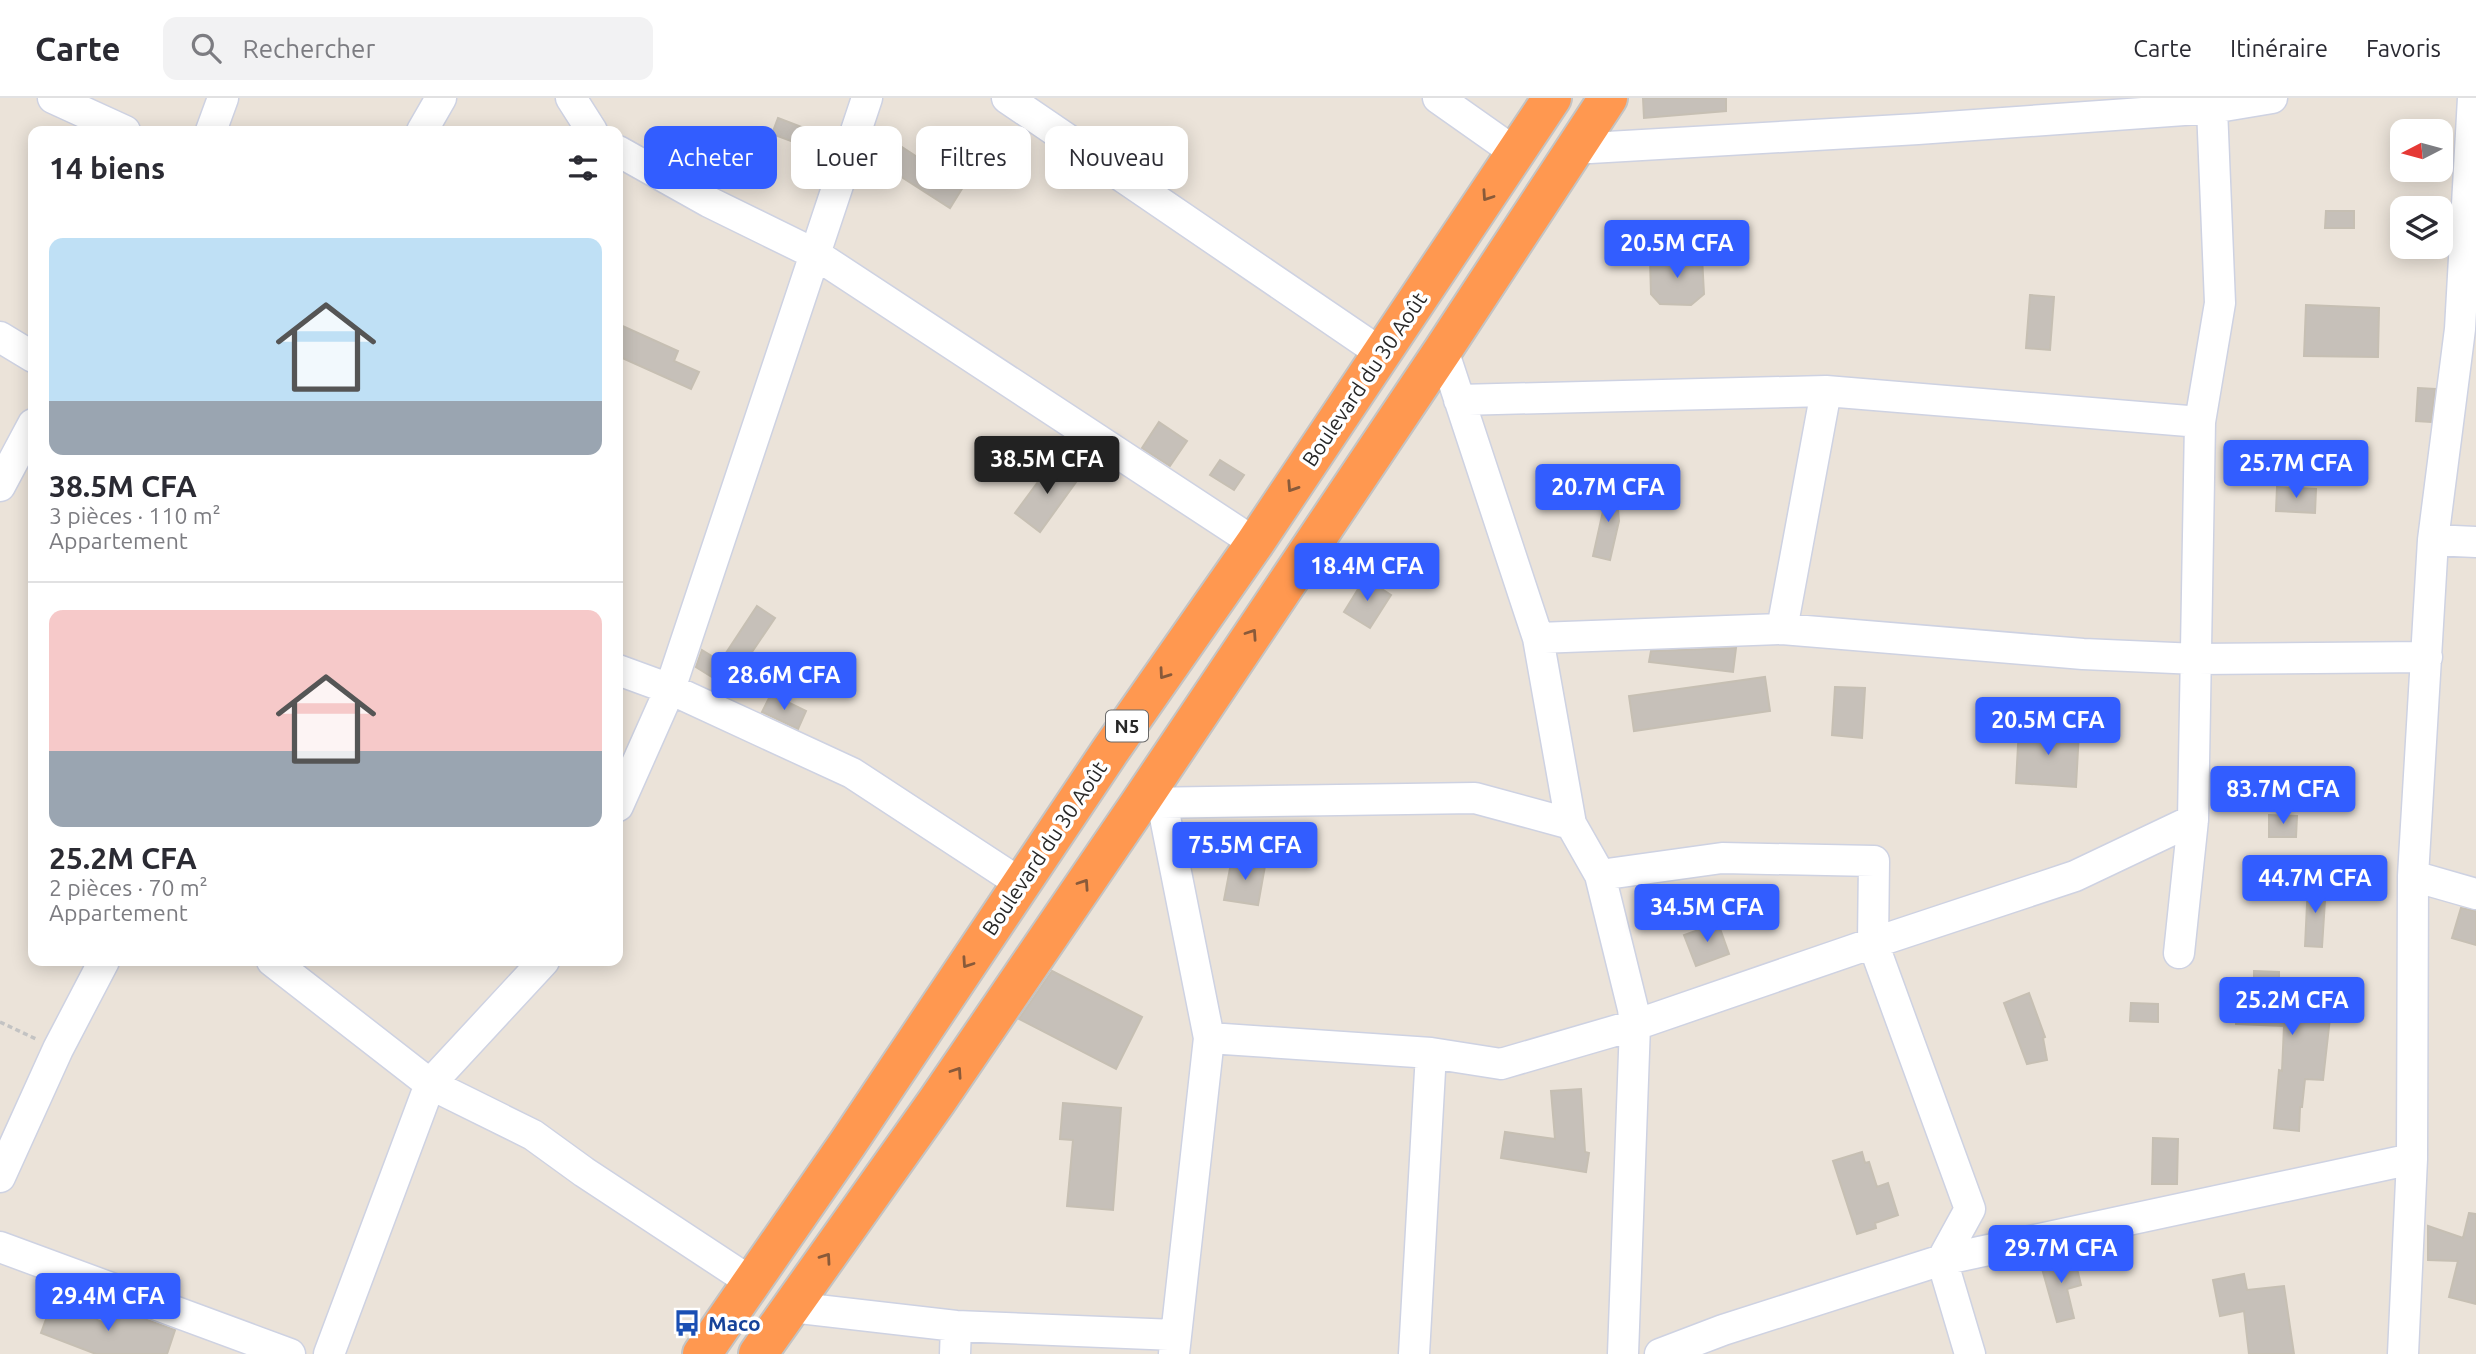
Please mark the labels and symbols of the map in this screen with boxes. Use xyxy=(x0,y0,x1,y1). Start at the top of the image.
north arrow xyxy=(2390,119,2454,182)
one-way arrow xyxy=(1483,188,1495,201)
pin: 20.5M CFA xyxy=(1597,220,1757,280)
street label: Boulevard du 30 Août xyxy=(1297,288,1431,470)
pin: 38.5M CFA xyxy=(967,436,1127,496)
pin: 25.7M CFA xyxy=(2216,440,2376,500)
pin: 20.7M CFA xyxy=(1528,464,1688,524)
one-way arrow xyxy=(1288,479,1301,492)
pin: 18.4M CFA xyxy=(1287,544,1447,603)
one-way arrow xyxy=(1244,629,1257,642)
pin: 28.6M CFA xyxy=(704,652,864,712)
one-way arrow xyxy=(1160,666,1172,679)
pin: 20.5M CFA xyxy=(1968,698,2128,757)
road number: N5 xyxy=(1106,710,1148,741)
street label: Boulevard du 30 Août xyxy=(977,757,1111,939)
pin: 83.7M CFA xyxy=(2203,766,2363,826)
pin: 75.5M CFA xyxy=(1165,822,1325,882)
pin: 44.7M CFA xyxy=(2235,856,2395,915)
one-way arrow xyxy=(1076,879,1089,892)
pin: 34.5M CFA xyxy=(1627,884,1787,944)
one-way arrow xyxy=(962,956,975,969)
pin: 25.2M CFA xyxy=(2212,978,2372,1037)
one-way arrow xyxy=(948,1067,961,1080)
pin: 29.7M CFA xyxy=(1981,1226,2141,1285)
one-way arrow xyxy=(818,1253,830,1266)
pin: 29.4M CFA xyxy=(28,1274,188,1333)
bus stop icon: Maco xyxy=(672,1308,702,1338)
place label: Maco xyxy=(708,1311,761,1335)

